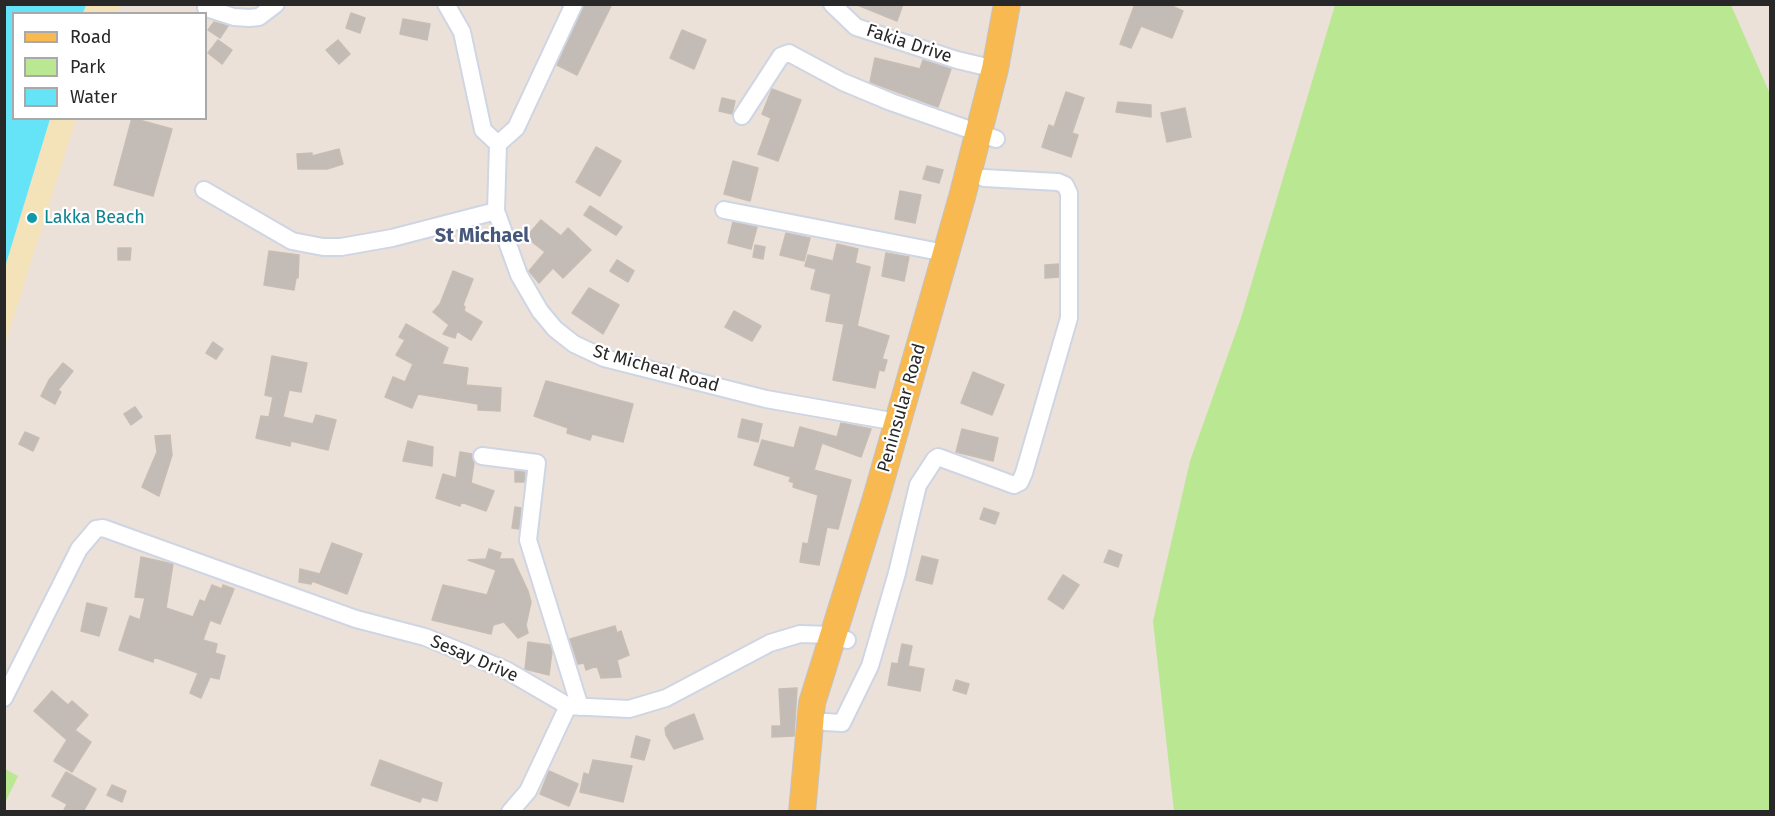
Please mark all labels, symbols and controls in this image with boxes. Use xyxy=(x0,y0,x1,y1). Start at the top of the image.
legend xyxy=(12,12,207,120)
street label: Fakia Drive xyxy=(864,20,954,68)
text: Road xyxy=(70,26,112,48)
text: Park xyxy=(70,56,105,78)
text: Water xyxy=(70,86,117,108)
place label: Lakka Beach xyxy=(44,207,145,229)
marker: Lakka Beach xyxy=(25,211,39,225)
district label: St Michael xyxy=(435,224,529,248)
street label: St Micheal Road xyxy=(590,341,722,397)
street label: Peninsular Road xyxy=(873,341,931,475)
street label: Sesay Drive xyxy=(427,631,521,687)

